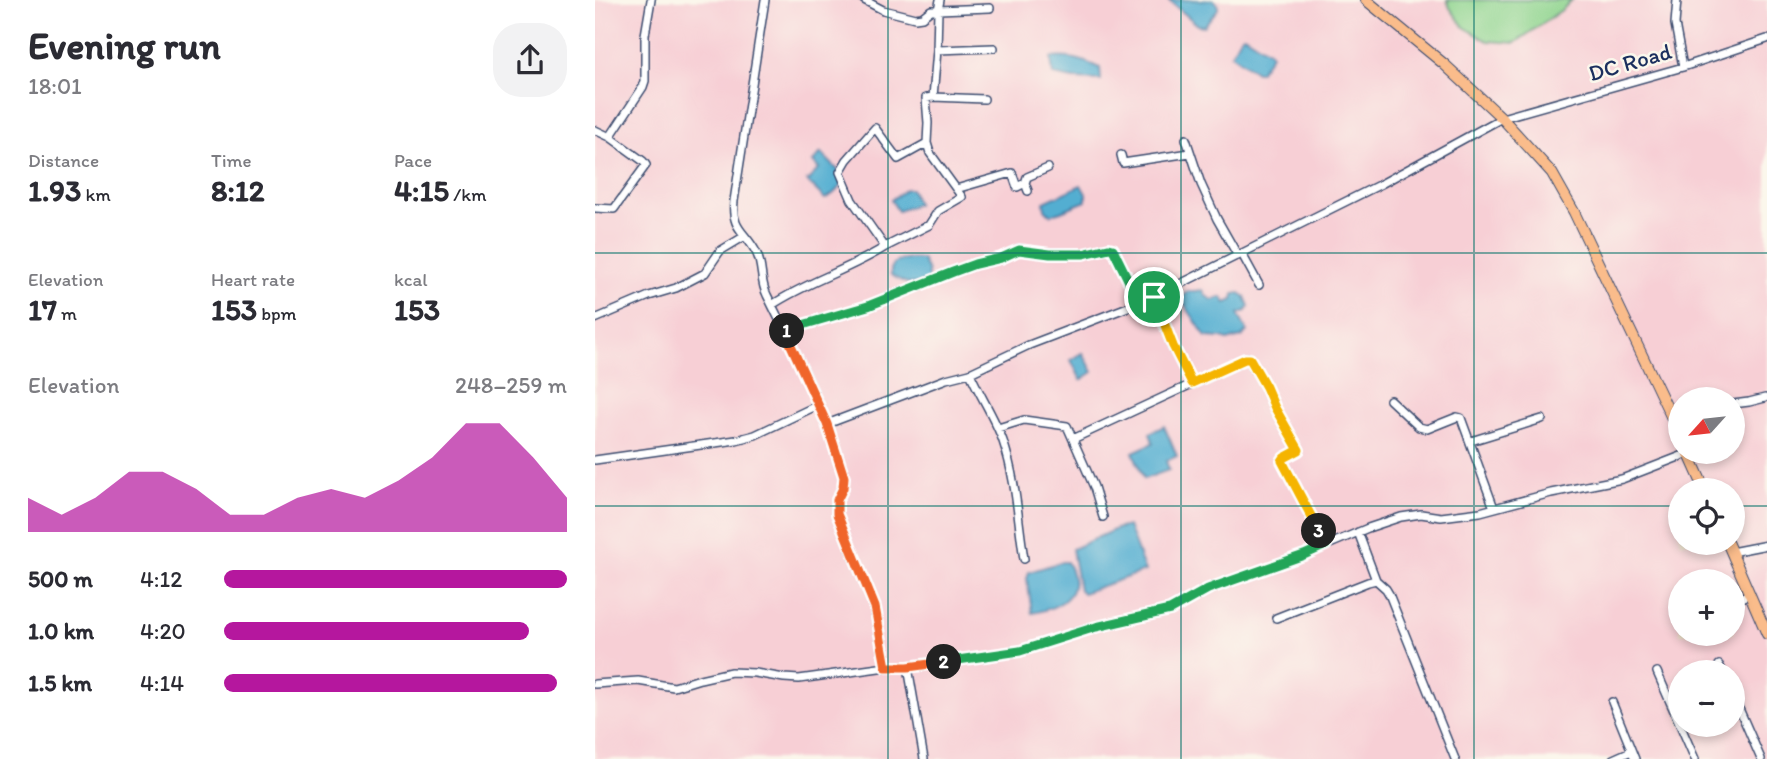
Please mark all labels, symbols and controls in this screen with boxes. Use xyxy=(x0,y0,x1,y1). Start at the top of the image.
text: Evening run xyxy=(28,23,221,69)
button: share xyxy=(493,23,567,97)
street label: DC Road xyxy=(1585,37,1675,87)
text: 18:01 xyxy=(28,72,82,100)
text: Distance xyxy=(28,149,99,172)
text: Time xyxy=(211,149,252,172)
text: Pace xyxy=(394,149,432,172)
text: 1.93 xyxy=(28,172,81,209)
text: 8:12 xyxy=(211,172,265,209)
text: 4:15 xyxy=(394,172,449,209)
text: km xyxy=(81,183,111,206)
text: /km xyxy=(449,183,486,206)
pin xyxy=(1124,267,1184,327)
text: Elevation xyxy=(28,268,104,291)
text: Heart rate xyxy=(211,268,295,291)
text: kcal xyxy=(394,268,428,291)
icon: arrive xyxy=(1135,278,1173,316)
text: 17 xyxy=(28,291,57,328)
text: 153 xyxy=(211,291,257,328)
text: 153 xyxy=(394,291,440,328)
text: m xyxy=(57,302,77,325)
text: bpm xyxy=(257,302,297,325)
pin: 1 xyxy=(769,314,805,348)
text: 1 xyxy=(782,319,791,342)
text: Elevation xyxy=(28,371,119,399)
text: 248–259 m xyxy=(455,371,567,399)
north arrow xyxy=(1668,387,1745,464)
map controls xyxy=(1668,387,1745,737)
button: locate xyxy=(1668,478,1745,555)
pin: 3 xyxy=(1301,514,1337,548)
text: 3 xyxy=(1313,519,1324,542)
text: 500 m xyxy=(28,565,93,593)
text: 4:12 xyxy=(140,565,182,593)
button: + xyxy=(1668,569,1745,646)
text: 1.0 km xyxy=(28,617,94,645)
text: 4:20 xyxy=(140,617,186,645)
pin: 2 xyxy=(927,644,961,680)
text: 2 xyxy=(939,650,949,673)
button: − xyxy=(1668,660,1745,737)
text: 1.5 km xyxy=(28,669,92,697)
text: 4:14 xyxy=(140,669,184,697)

